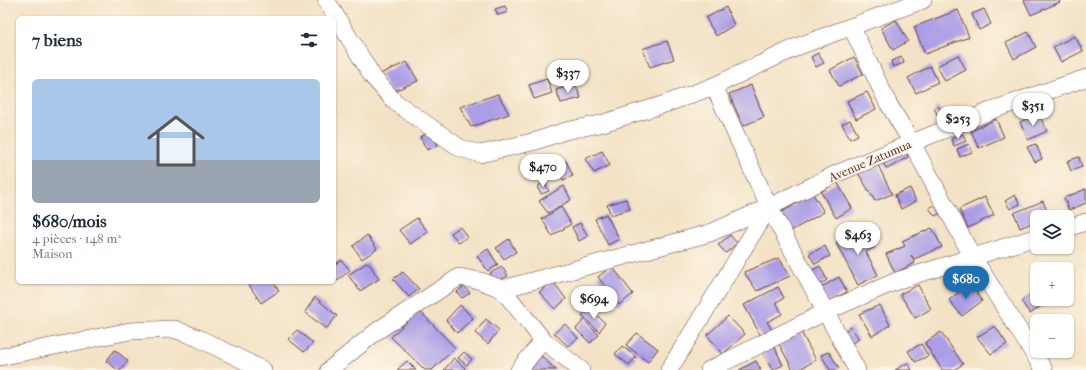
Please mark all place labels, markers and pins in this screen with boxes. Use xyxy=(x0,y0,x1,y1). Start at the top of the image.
pin: $337 xyxy=(544,60,592,94)
pin: $351 xyxy=(1009,93,1057,127)
pin: $253 xyxy=(934,106,982,140)
pin: $470 xyxy=(519,154,567,188)
pin: $463 xyxy=(834,222,882,256)
pin: $680 xyxy=(942,266,990,300)
pin: $694 xyxy=(570,286,618,320)

